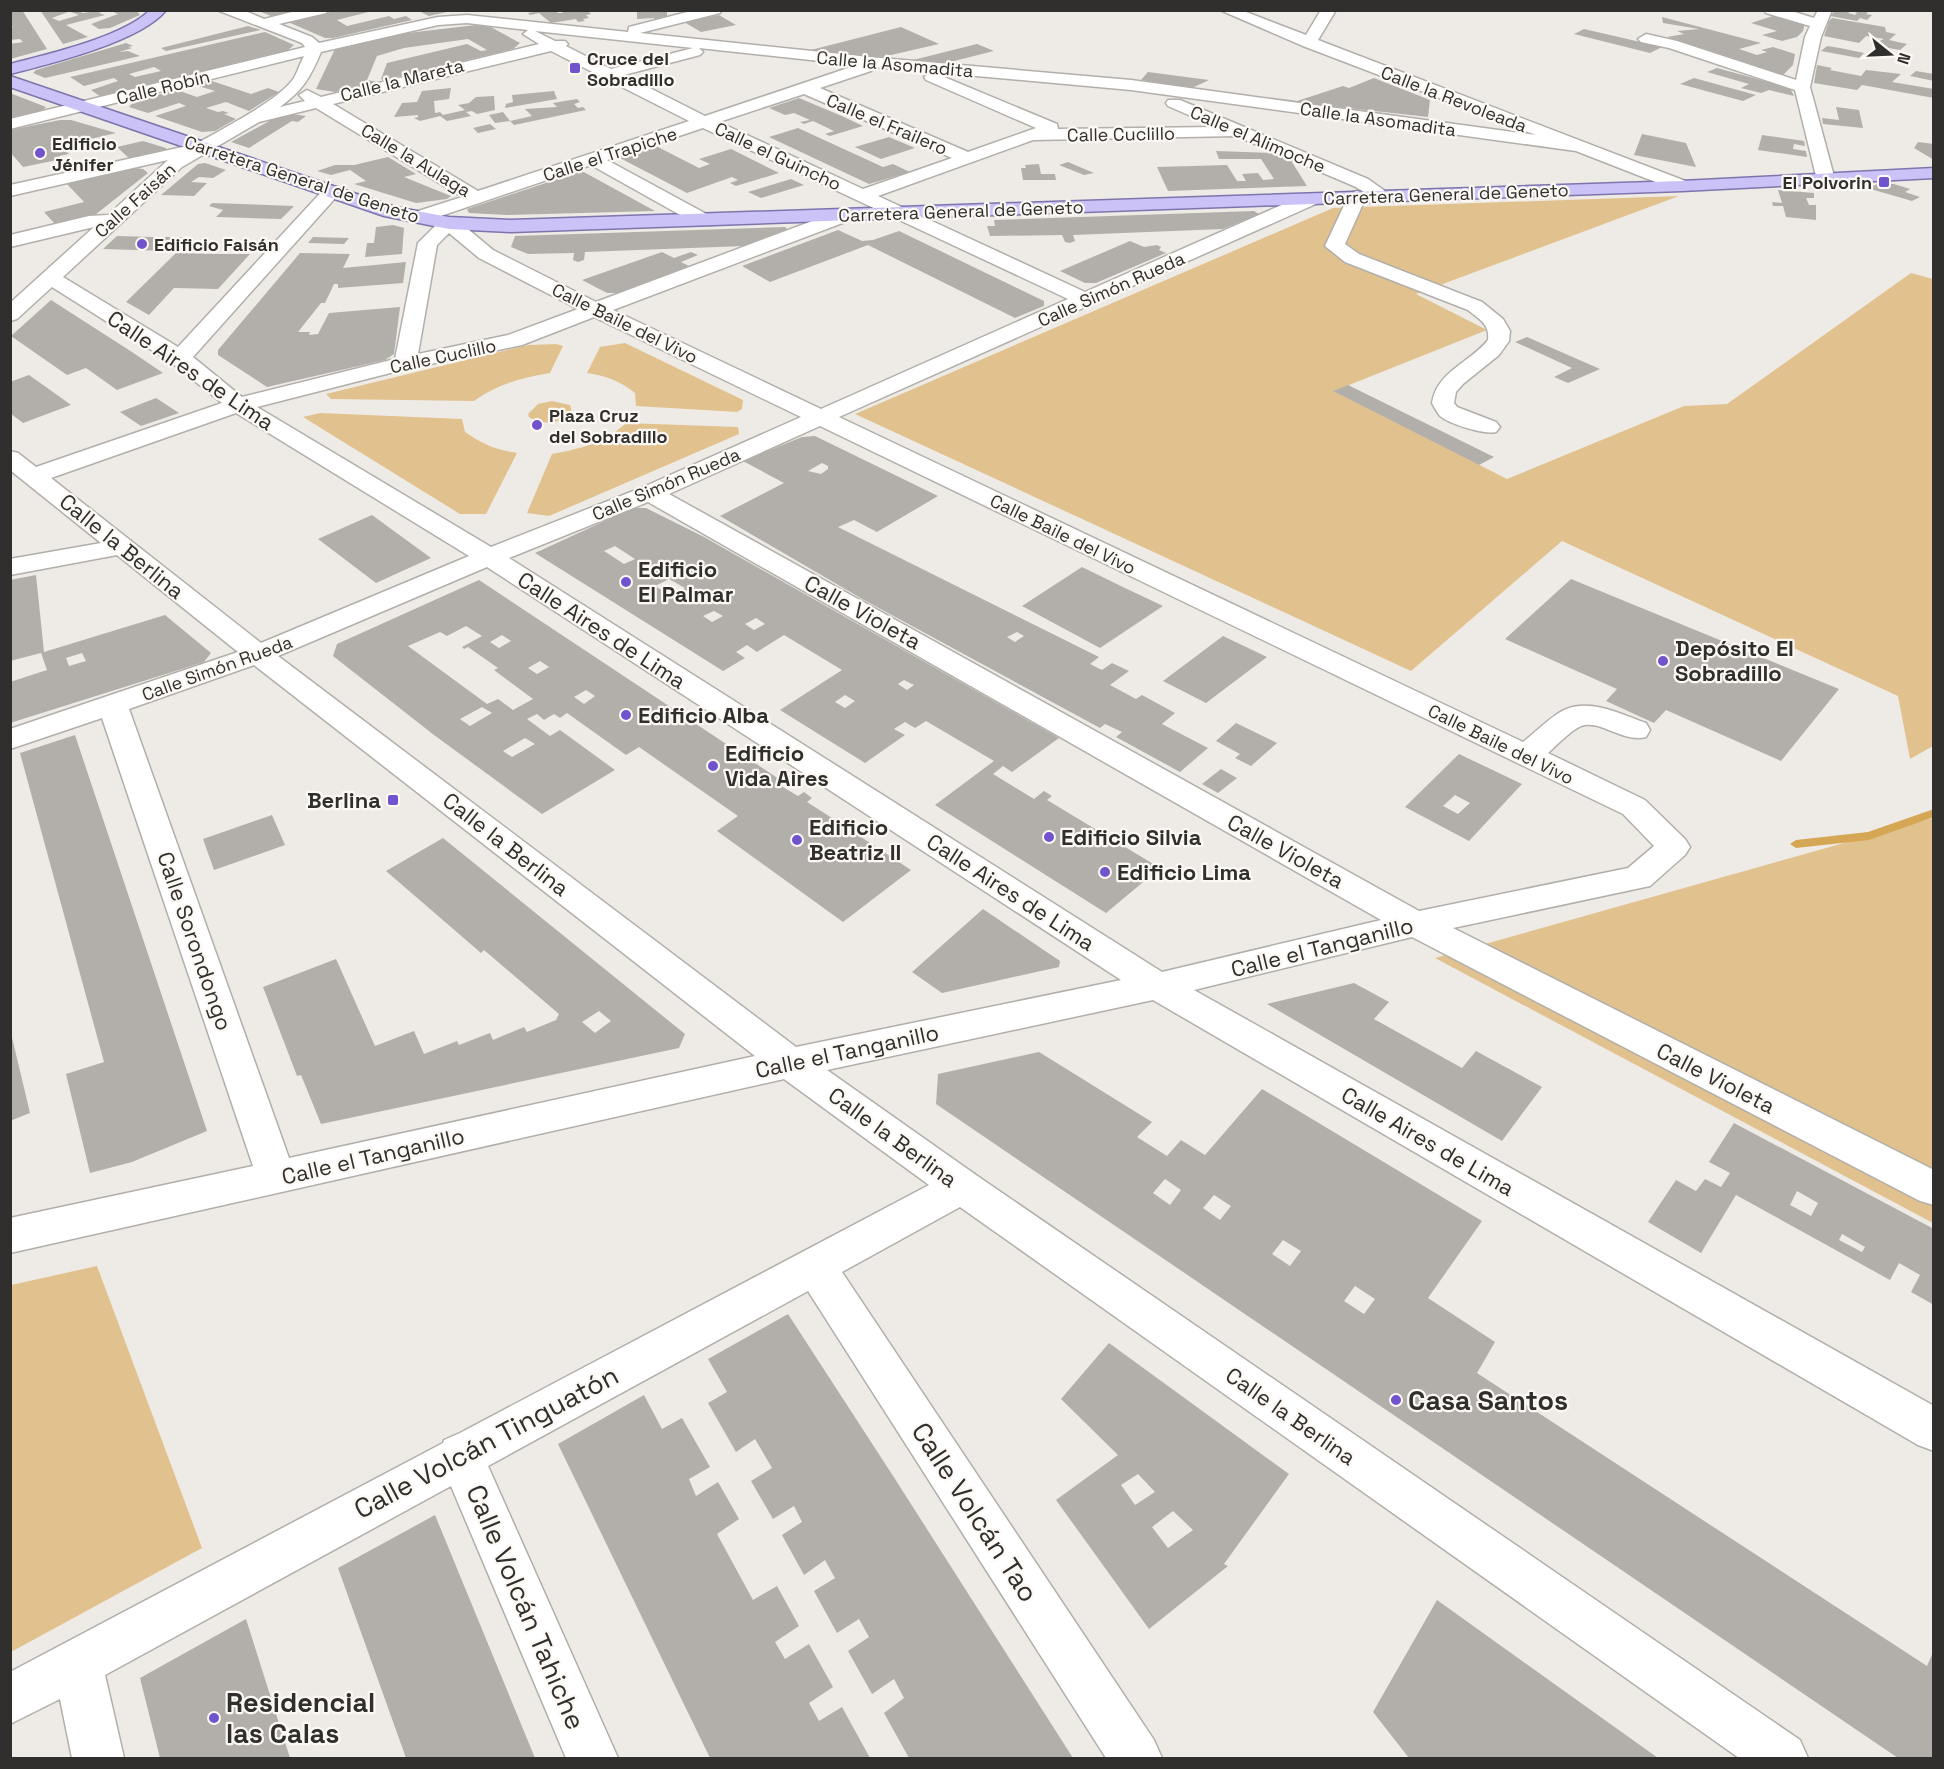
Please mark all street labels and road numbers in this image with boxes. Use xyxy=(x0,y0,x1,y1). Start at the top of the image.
street label: Calle la Asomadita xyxy=(816,46,974,82)
street label: Calle la Mareta xyxy=(338,54,466,106)
street label: Calle la Revoleada xyxy=(1378,61,1530,137)
street label: Calle Robín xyxy=(114,64,212,110)
street label: Calle el Frailero xyxy=(823,88,951,160)
street label: Calle la Asomadita xyxy=(1299,97,1457,141)
street label: Calle el Alimoche xyxy=(1187,100,1329,178)
street label: Calle el Guincho xyxy=(711,117,845,195)
street label: Calle la Aulaga xyxy=(357,118,475,202)
street label: Calle el Trapiche xyxy=(540,121,680,187)
street label: Calle Cuclillo xyxy=(1067,122,1175,146)
street label: Carretera General de Geneto xyxy=(182,130,422,228)
street label: Calle Faisán xyxy=(90,158,180,242)
street label: Carretera General de Geneto xyxy=(1323,178,1569,210)
street label: Carretera General de Geneto xyxy=(838,195,1084,227)
street label: Calle Simón Rueda xyxy=(1034,246,1188,332)
street label: Calle Baile del Vivo xyxy=(548,278,702,368)
street label: Calle Aires de Lima xyxy=(102,304,280,436)
street label: Calle Cuclillo xyxy=(388,334,498,378)
street label: Calle Simón Rueda xyxy=(588,442,744,526)
street label: Calle la Berlina xyxy=(54,487,190,605)
street label: Calle Baile del Vivo xyxy=(986,489,1140,579)
street label: Calle Aires de Lima xyxy=(513,565,692,695)
street label: Calle Violeta xyxy=(800,568,927,656)
street label: Calle Simón Rueda xyxy=(139,630,295,706)
street label: Calle Baile del Vivo xyxy=(1424,699,1578,789)
street label: Calle la Berlina xyxy=(437,786,575,902)
street label: Calle Violeta xyxy=(1223,807,1350,895)
street label: Calle Aires de Lima xyxy=(922,827,1101,957)
street label: Calle Sorondongo xyxy=(151,848,239,1034)
street label: Calle el Tanganillo xyxy=(1228,911,1416,983)
street label: Calle el Tanganillo xyxy=(753,1018,941,1084)
street label: Calle Violeta xyxy=(1652,1036,1780,1120)
street label: Calle Aires de Lima xyxy=(1336,1080,1520,1202)
street label: Calle la Berlina xyxy=(823,1081,963,1193)
street label: Calle el Tanganillo xyxy=(279,1121,467,1191)
street label: Calle Volcán Tinguatón xyxy=(348,1357,624,1527)
street label: Calle la Berlina xyxy=(1220,1361,1362,1471)
street label: Calle Volcán Tao xyxy=(904,1415,1046,1609)
street label: Calle Volcán Tahiche xyxy=(459,1479,593,1735)

